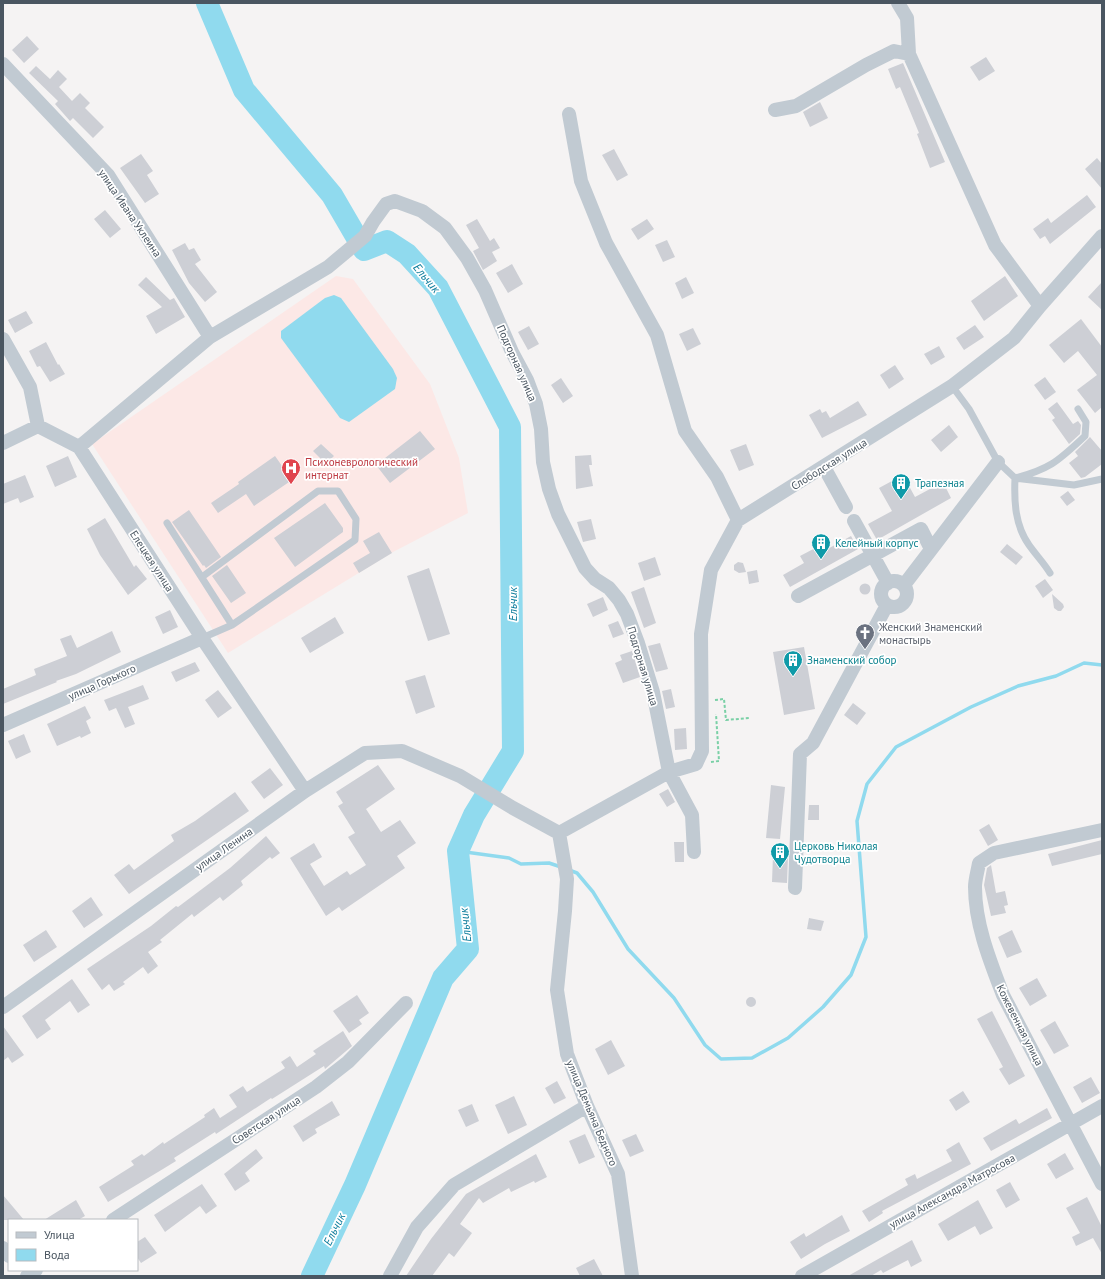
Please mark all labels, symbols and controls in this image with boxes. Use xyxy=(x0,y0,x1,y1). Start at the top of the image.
street label: улица Ивана Уклеина xyxy=(95,166,165,260)
water label: Ельчик xyxy=(410,260,444,296)
street label: Подгорная улица xyxy=(494,323,540,403)
street label: Слободская улица xyxy=(788,435,870,493)
place label: Психоневрологический интернат xyxy=(305,455,418,482)
hospital icon: Психоневрологический интернат xyxy=(280,457,302,485)
building icon: Трапезная xyxy=(890,472,912,500)
place label: Трапезная xyxy=(915,476,964,490)
street label: Елецкая улица xyxy=(127,528,177,594)
building icon: Келейный корпус xyxy=(810,532,832,560)
place label: Келейный корпус xyxy=(835,536,919,550)
water label: Ельчик xyxy=(505,586,520,621)
place label: Женский Знаменский монастырь xyxy=(878,620,982,647)
church icon: Женский Знаменский монастырь xyxy=(854,622,876,650)
street label: Подгорная улица xyxy=(624,625,662,707)
building icon: Знаменский собор xyxy=(782,649,804,677)
place label: Знаменский собор xyxy=(807,653,897,667)
street label: улица Горького xyxy=(66,661,138,703)
street label: улица Ленина xyxy=(193,824,255,874)
place label: Церковь Николая Чудотворца xyxy=(794,839,878,866)
building icon: Церковь Николая Чудотворца xyxy=(769,841,791,869)
water label: Ельчик xyxy=(456,907,474,943)
street label: Кожевенная улица xyxy=(994,982,1046,1068)
street label: улица Демьяна Бедного xyxy=(563,1058,621,1168)
street label: Советская улица xyxy=(229,1093,303,1147)
street label: улица Александра Матросова xyxy=(887,1151,1017,1231)
water label: Ельчик xyxy=(320,1210,348,1248)
legend xyxy=(8,1219,138,1271)
text: Улица xyxy=(44,1227,75,1242)
text: Вода xyxy=(44,1247,70,1262)

